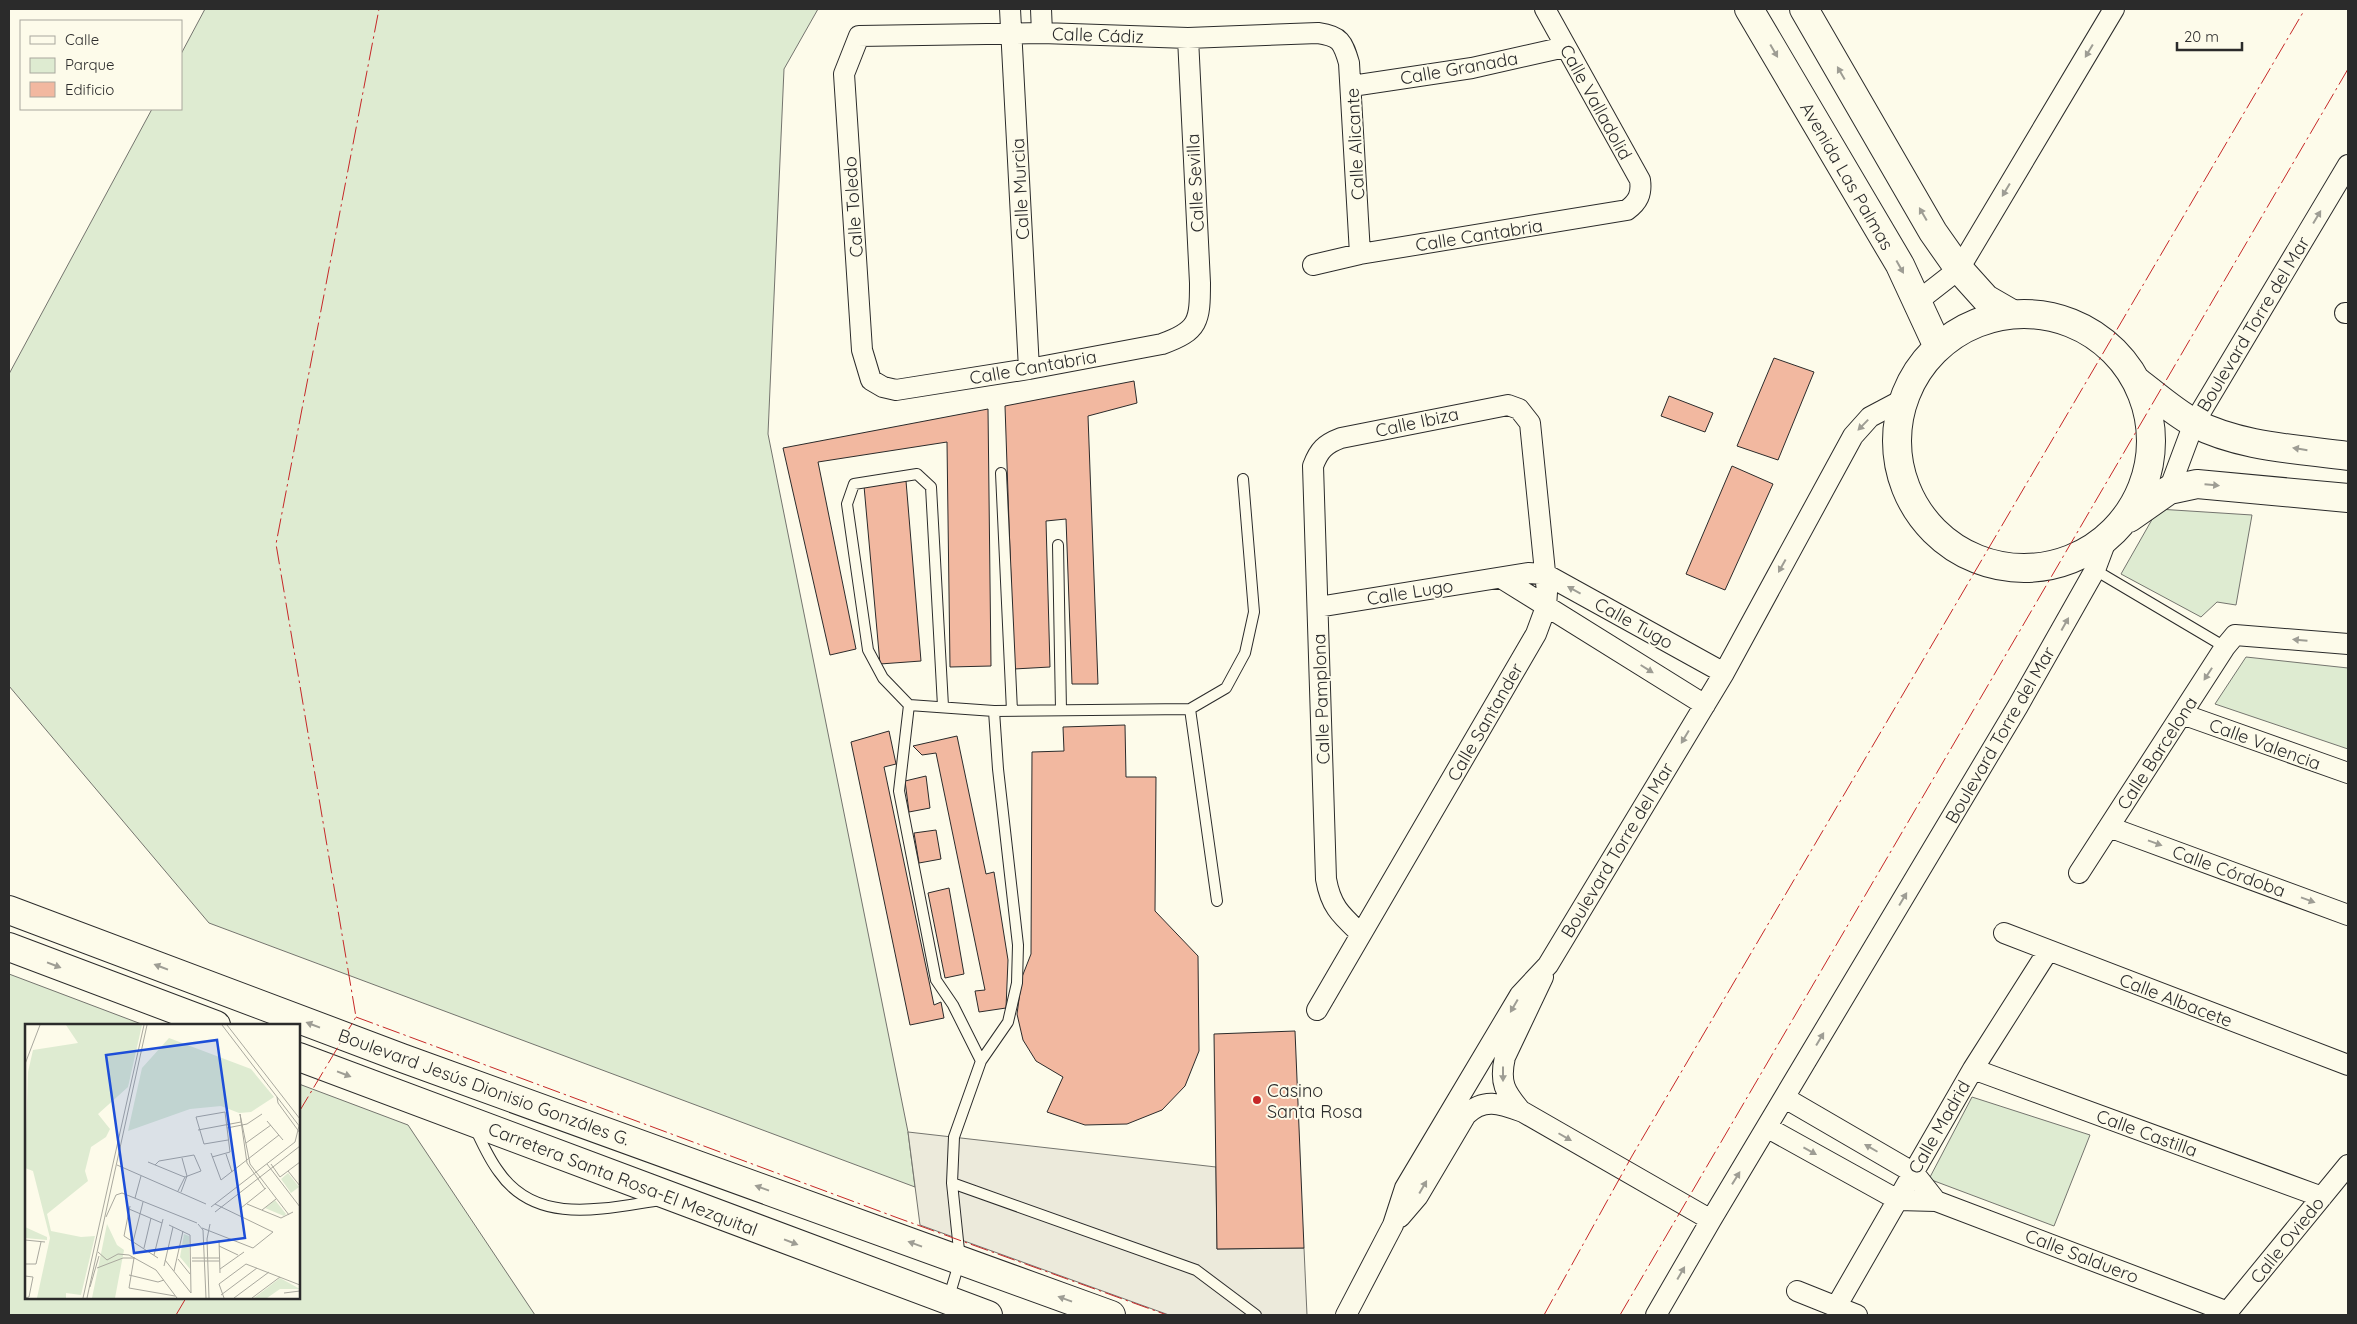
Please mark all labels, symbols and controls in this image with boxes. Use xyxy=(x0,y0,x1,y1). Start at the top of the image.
legend xyxy=(20,20,182,110)
scale bar xyxy=(2177,20,2242,52)
street label: Calle Cádiz xyxy=(1052,22,1144,48)
text: 20 m xyxy=(2184,27,2219,46)
text: Calle xyxy=(65,30,99,49)
street label: Calle Valladolid xyxy=(1555,40,1637,164)
one-way arrow xyxy=(1770,43,1778,58)
one-way arrow xyxy=(2085,44,2094,57)
street label: Calle Granada xyxy=(1398,46,1520,90)
text: Parque xyxy=(65,55,115,74)
one-way arrow xyxy=(1837,67,1846,80)
text: Edificio xyxy=(65,80,114,99)
street label: Calle Alicante xyxy=(1341,87,1369,201)
street label: Avenida Las Palmas xyxy=(1795,98,1899,254)
street label: Calle Sevilla xyxy=(1181,133,1209,233)
street label: Calle Murcia xyxy=(1006,138,1034,240)
street label: Calle Toledo xyxy=(838,156,868,258)
one-way arrow xyxy=(2001,184,2010,197)
one-way arrow xyxy=(1918,207,1927,220)
one-way arrow xyxy=(2313,210,2322,223)
street label: Calle Cantabria xyxy=(1414,214,1544,256)
street label: Boulevard Torre del Mar xyxy=(2191,232,2315,416)
one-way arrow xyxy=(1896,259,1904,274)
street label: Calle Cantabria xyxy=(968,345,1098,389)
street label: Calle Ibiza xyxy=(1373,402,1461,442)
one-way arrow xyxy=(1857,419,1869,431)
one-way arrow xyxy=(2292,445,2308,453)
one-way arrow xyxy=(2204,481,2220,489)
one-way arrow xyxy=(1778,559,1787,572)
street label: Calle Lugo xyxy=(1365,574,1455,610)
one-way arrow xyxy=(1567,586,1582,594)
street label: Calle Tugo xyxy=(1591,592,1677,654)
one-way arrow xyxy=(2061,616,2069,631)
street label: Calle Pamplona xyxy=(1307,633,1335,765)
one-way arrow xyxy=(2291,635,2307,643)
street label: Boulevard Torre del Mar xyxy=(1940,642,2060,828)
street label: Calle Santander xyxy=(1442,659,1528,785)
one-way arrow xyxy=(1640,665,1654,674)
one-way arrow xyxy=(2203,667,2212,681)
street label: Calle Barcelona xyxy=(2112,692,2202,814)
street label: Calle Valencia xyxy=(2206,713,2324,775)
one-way arrow xyxy=(1681,731,1690,744)
street label: Boulevard Torre del Mar xyxy=(1555,758,1679,942)
one-way arrow xyxy=(2148,839,2163,847)
street label: Calle Córdoba xyxy=(2169,840,2289,902)
one-way arrow xyxy=(1898,893,1907,906)
one-way arrow xyxy=(2300,897,2315,904)
one-way arrow xyxy=(47,962,62,969)
one-way arrow xyxy=(153,963,168,971)
street label: Calle Albacete xyxy=(2116,968,2236,1032)
one-way arrow xyxy=(1509,1000,1518,1013)
one-way arrow xyxy=(305,1021,320,1029)
street label: Boulevard Jesús Dionisio Gonzáles G. xyxy=(335,1023,633,1151)
inset map xyxy=(25,1024,300,1299)
one-way arrow xyxy=(1815,1033,1824,1046)
one-way arrow xyxy=(1499,1067,1507,1083)
one-way arrow xyxy=(337,1071,352,1078)
street label: Calle Madrid xyxy=(1903,1076,1975,1178)
place label: Casino Santa Rosa xyxy=(1267,1079,1363,1123)
marker: Casino Santa Rosa xyxy=(1251,1094,1263,1106)
street label: Calle Castilla xyxy=(2093,1104,2201,1162)
street label: Carretera Santa Rosa-El Mezquital xyxy=(485,1117,761,1241)
one-way arrow xyxy=(1558,1132,1571,1141)
one-way arrow xyxy=(1865,1144,1878,1153)
one-way arrow xyxy=(1804,1147,1817,1156)
one-way arrow xyxy=(1732,1172,1741,1185)
one-way arrow xyxy=(1419,1180,1428,1193)
one-way arrow xyxy=(754,1184,769,1192)
street label: Calle Oviedo xyxy=(2245,1192,2329,1288)
street label: Calle Salduero xyxy=(2022,1224,2142,1288)
one-way arrow xyxy=(784,1238,799,1246)
one-way arrow xyxy=(907,1240,922,1247)
one-way arrow xyxy=(1676,1266,1685,1280)
one-way arrow xyxy=(1058,1295,1073,1302)

